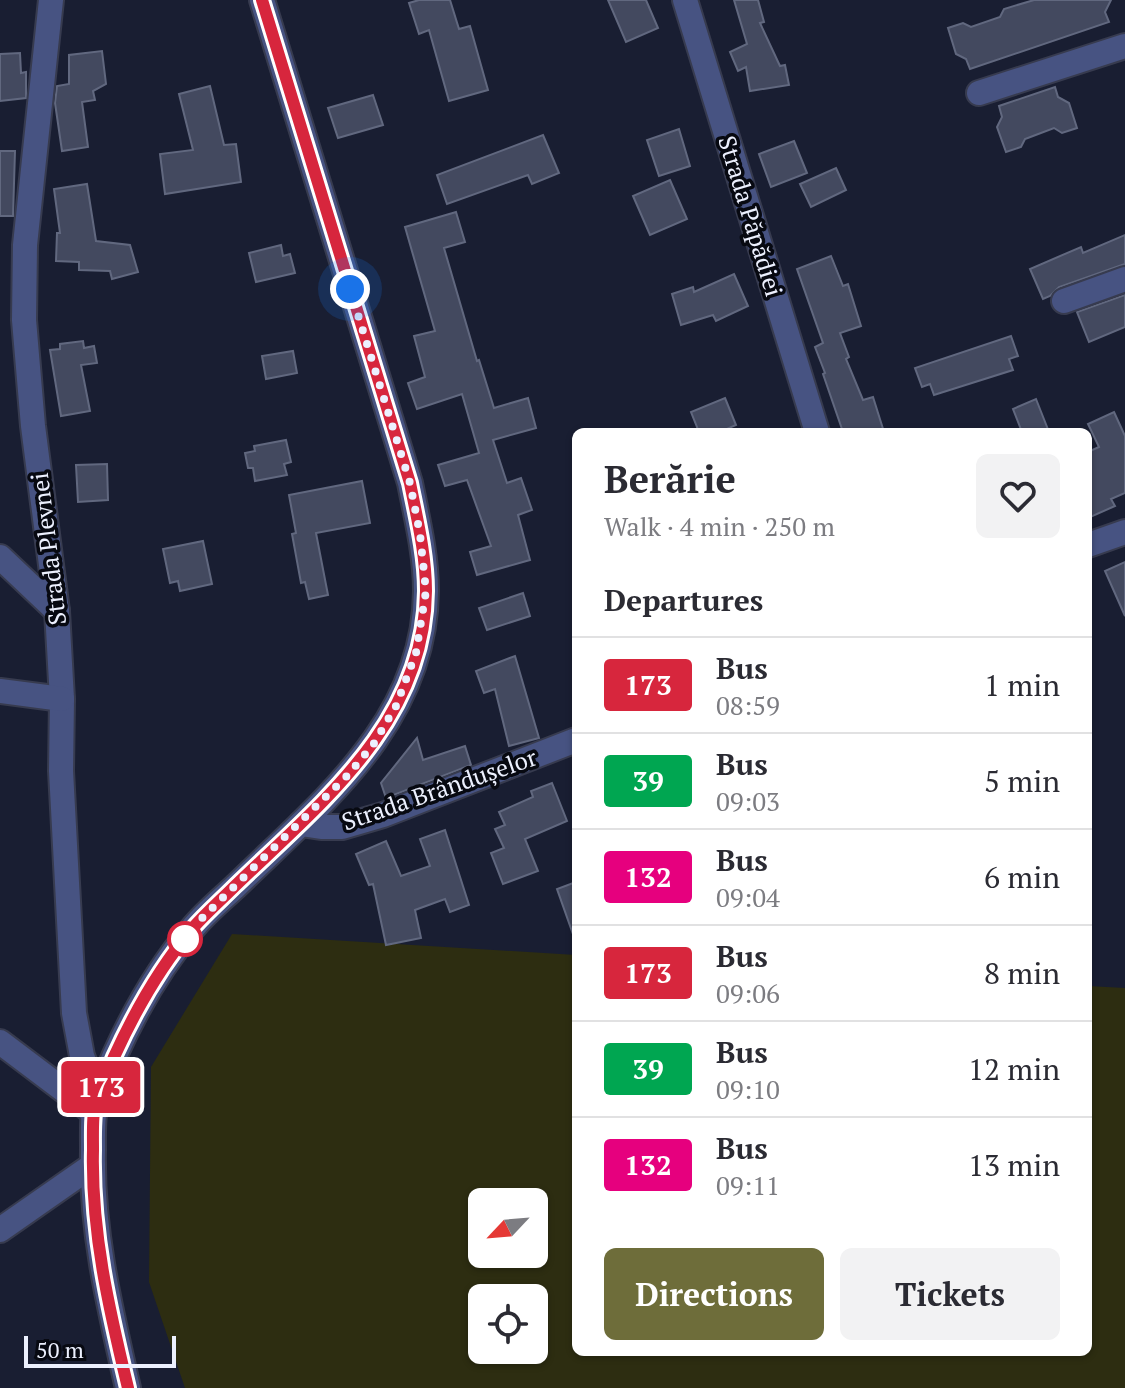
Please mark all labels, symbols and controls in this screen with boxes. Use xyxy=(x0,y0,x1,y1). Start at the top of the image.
street label: Strada Păpădiei xyxy=(711,132,791,300)
your location xyxy=(330,269,370,309)
text: Berărie xyxy=(604,454,736,504)
button: heart xyxy=(976,454,1060,538)
street label: Strada Plevnei xyxy=(23,471,73,627)
text: Walk · 4 min · 250 m xyxy=(604,509,835,543)
text: Departures xyxy=(604,580,763,620)
text: Bus xyxy=(716,648,768,688)
text: 1 min xyxy=(984,665,1060,705)
text: 173 xyxy=(624,666,672,703)
text: 08:59 xyxy=(716,688,780,722)
street label: Strada Brândușelor xyxy=(337,740,541,837)
text: Bus xyxy=(716,744,768,784)
text: 5 min xyxy=(984,761,1060,801)
text: 39 xyxy=(632,762,664,799)
text: 09:03 xyxy=(716,784,780,818)
text: Bus xyxy=(716,840,768,880)
text: 6 min xyxy=(984,857,1060,897)
text: 132 xyxy=(624,858,672,895)
text: 09:04 xyxy=(716,880,780,914)
unlabelled marker xyxy=(168,922,202,956)
text: Bus xyxy=(716,936,768,976)
text: 8 min xyxy=(984,953,1060,993)
text: 173 xyxy=(624,954,672,991)
text: 09:06 xyxy=(716,976,780,1010)
text: Bus xyxy=(716,1032,768,1072)
text: 12 min xyxy=(968,1049,1060,1089)
text: 39 xyxy=(632,1050,664,1087)
line badge: 173 xyxy=(55,1061,147,1113)
text: 173 xyxy=(77,1068,125,1105)
text: 09:10 xyxy=(716,1072,780,1106)
text: Bus xyxy=(716,1128,768,1168)
text: 13 min xyxy=(968,1145,1060,1185)
text: 132 xyxy=(624,1146,672,1183)
text: 09:11 xyxy=(716,1168,780,1202)
north arrow xyxy=(468,1188,548,1268)
map controls xyxy=(468,1188,548,1364)
button: Directions xyxy=(604,1248,824,1340)
button: Tickets xyxy=(840,1248,1060,1340)
button: locate xyxy=(468,1284,548,1364)
scale bar xyxy=(24,1332,176,1368)
text: 50 m xyxy=(36,1335,84,1364)

